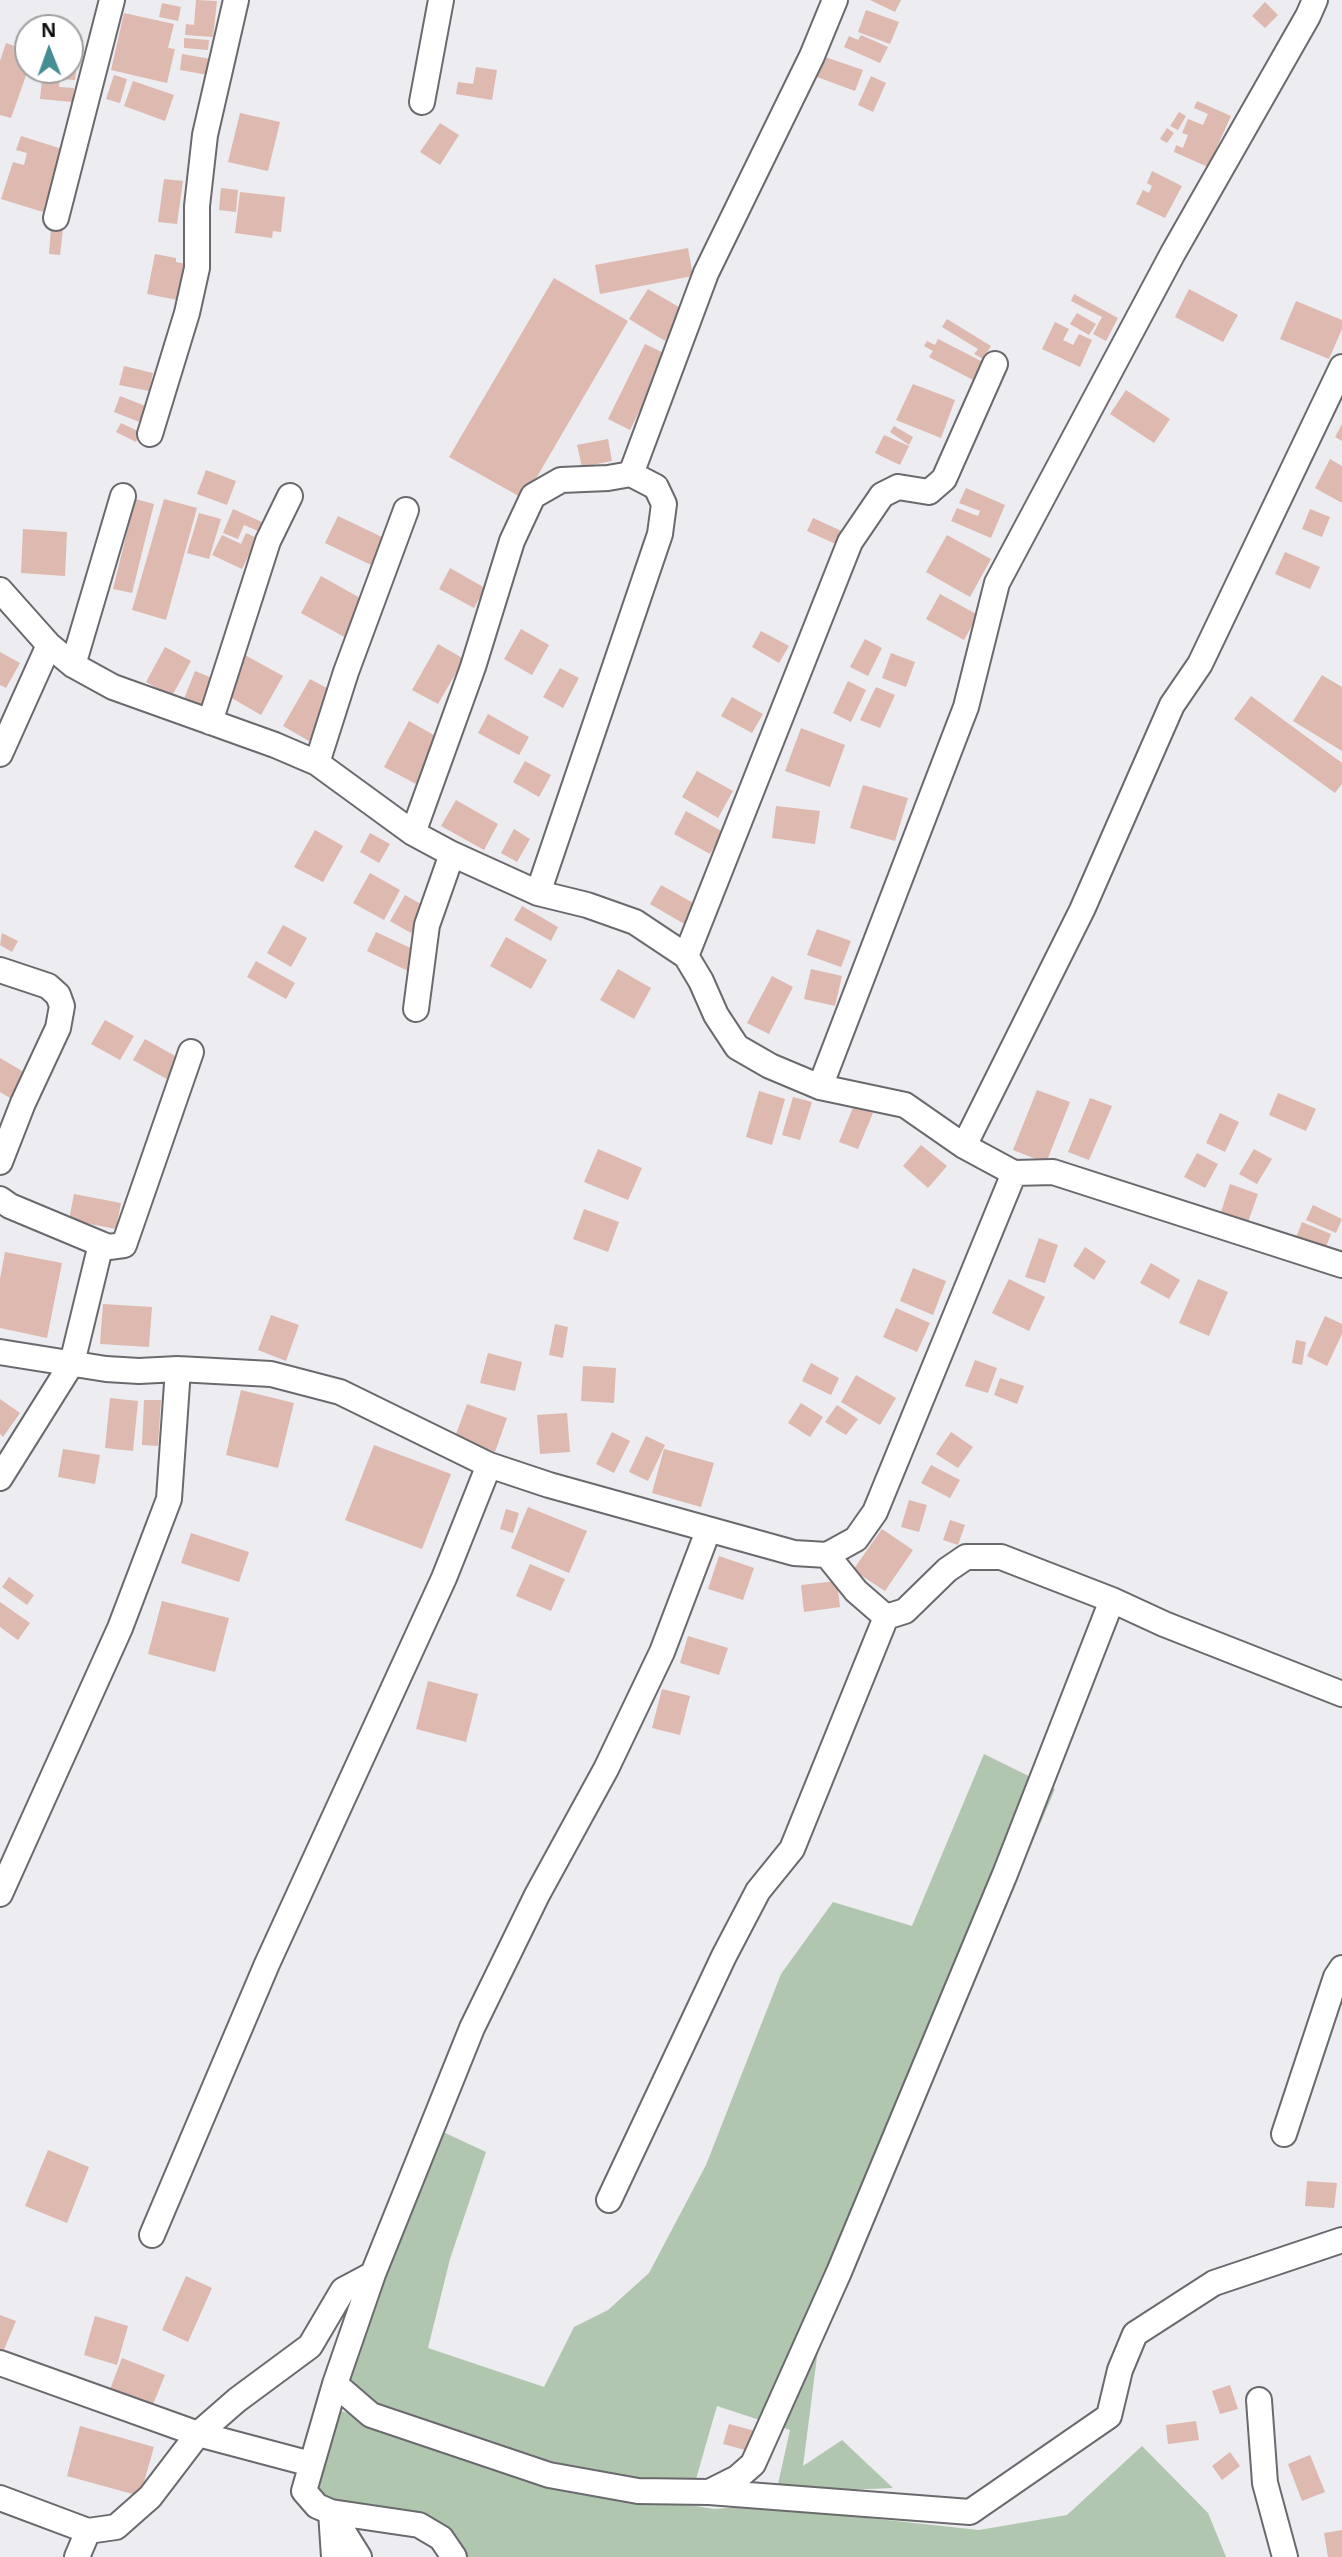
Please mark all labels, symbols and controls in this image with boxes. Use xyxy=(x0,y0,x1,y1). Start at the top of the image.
north arrow xyxy=(14,14,84,84)
text: N xyxy=(41,17,57,43)

